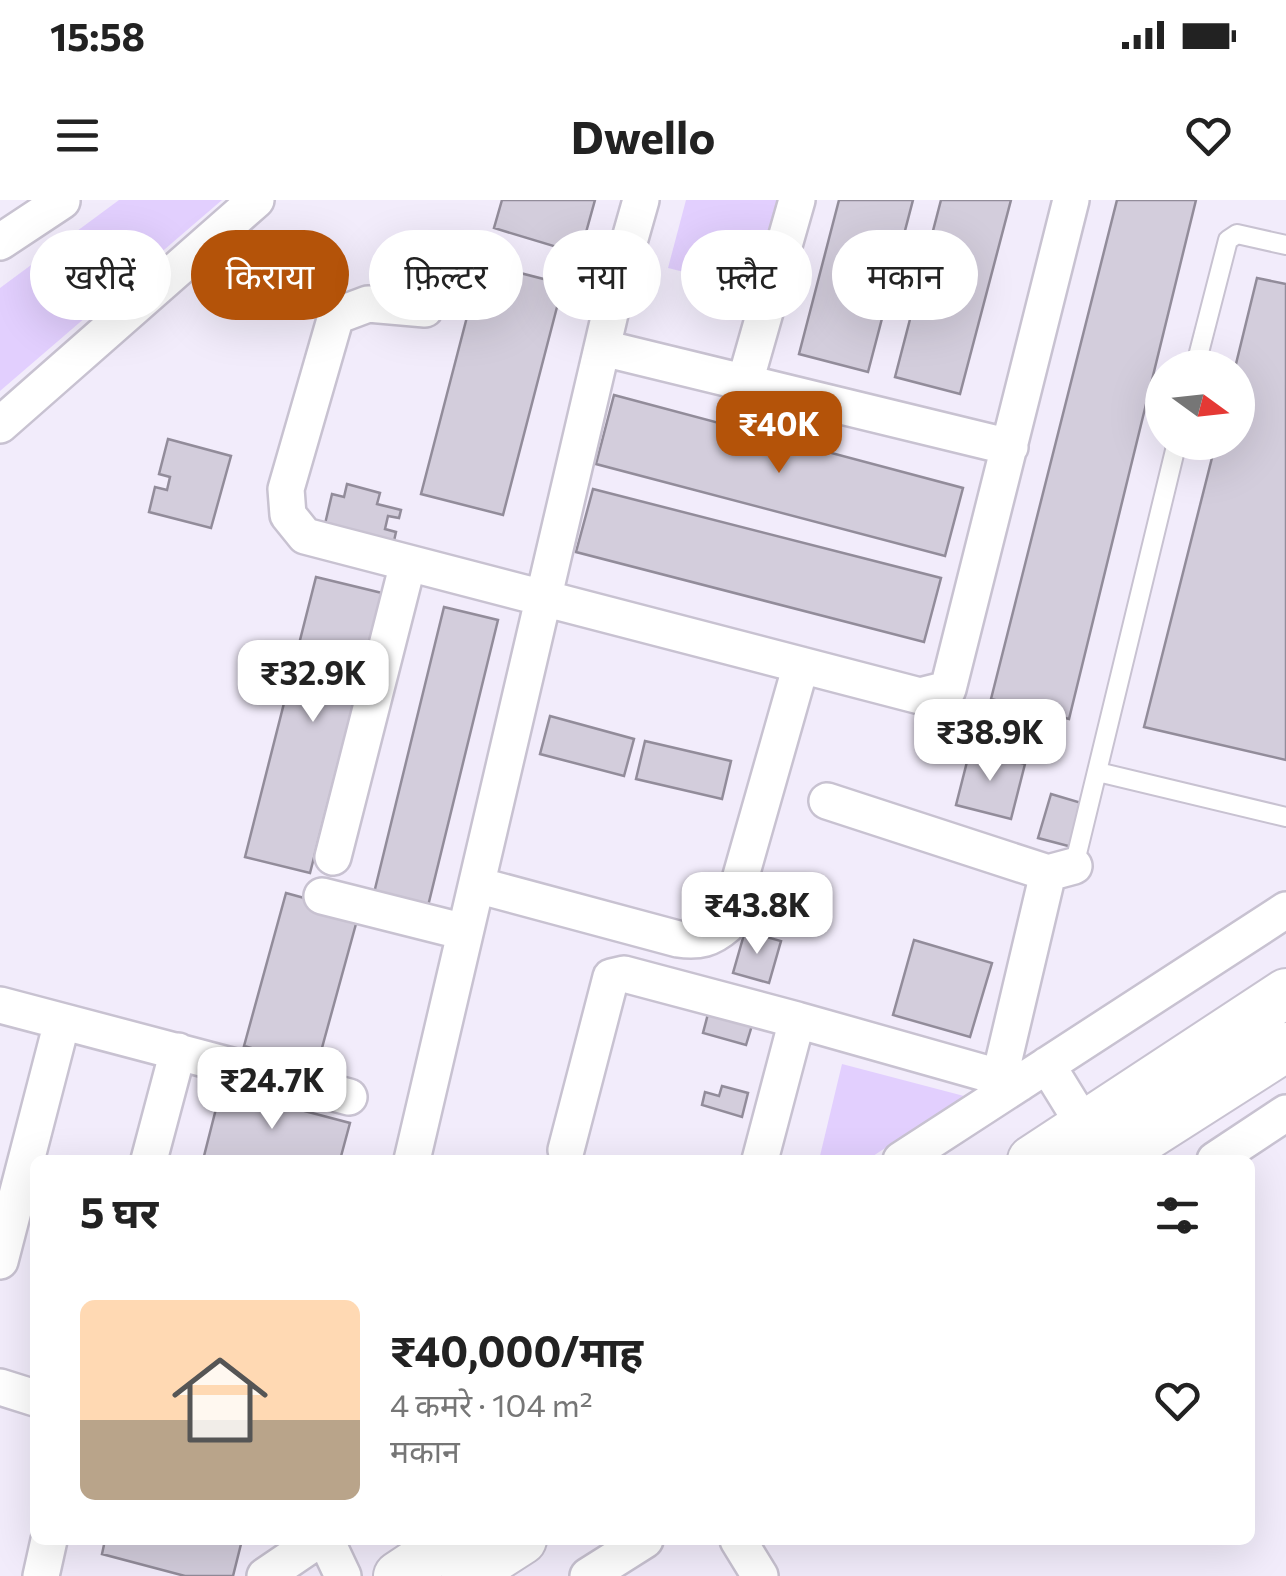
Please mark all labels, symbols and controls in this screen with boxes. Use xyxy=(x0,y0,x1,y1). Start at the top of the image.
text: 15:58 xyxy=(50,12,145,59)
icon: menu xyxy=(50,108,105,163)
text: Dwello xyxy=(571,108,715,163)
icon: heart xyxy=(1181,108,1236,163)
chip: खरीदें xyxy=(30,230,171,320)
chip: किराया xyxy=(191,230,349,320)
chip: फ़िल्टर xyxy=(369,230,523,320)
chip: नया xyxy=(543,230,661,320)
chip: फ़्लैट xyxy=(681,230,812,320)
chip: मकान xyxy=(832,230,978,320)
north arrow xyxy=(1145,350,1255,460)
map controls xyxy=(1145,350,1255,460)
pin: ₹40K xyxy=(720,391,838,476)
text: ₹40K xyxy=(738,403,820,443)
pin: ₹32.9K xyxy=(232,640,394,725)
text: ₹32.9K xyxy=(260,652,366,692)
pin: ₹38.9K xyxy=(909,699,1071,784)
text: ₹38.9K xyxy=(936,711,1044,751)
pin: ₹43.8K xyxy=(676,872,838,957)
text: ₹43.8K xyxy=(704,884,810,924)
pin: ₹24.7K xyxy=(191,1047,353,1132)
text: ₹24.7K xyxy=(219,1059,325,1099)
text: 5 घर xyxy=(80,1185,158,1237)
icon: filters xyxy=(1150,1188,1205,1243)
text: ₹40,000/माह xyxy=(390,1324,643,1376)
icon: home xyxy=(160,1340,280,1460)
icon: heart xyxy=(1150,1373,1205,1428)
text: 4 कमरे · 104 m² xyxy=(390,1384,593,1424)
text: मकान xyxy=(390,1430,460,1470)

